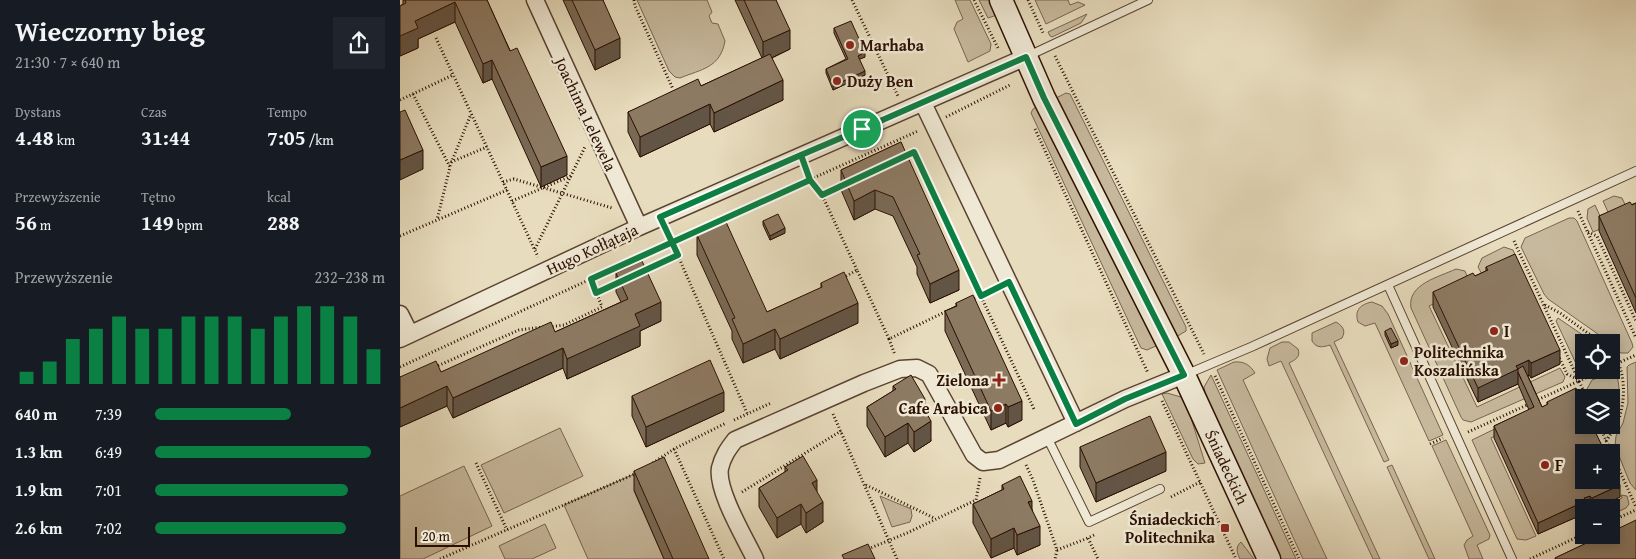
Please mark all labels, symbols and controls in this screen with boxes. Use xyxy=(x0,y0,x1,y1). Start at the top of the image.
text: Wieczorny bieg xyxy=(15,10,205,51)
button: share xyxy=(333,17,385,69)
place label: Marhaba xyxy=(860,33,925,57)
marker: Marhaba xyxy=(844,39,856,51)
text: 21:30 · 7 × 640 m xyxy=(15,50,120,74)
street label: Joachima Lelewela xyxy=(548,51,623,175)
place label: Duży Ben xyxy=(847,69,914,93)
marker: Duży Ben xyxy=(831,75,843,87)
text: Dystans xyxy=(15,102,61,122)
text: Czas xyxy=(141,102,167,122)
text: Tempo xyxy=(267,102,307,122)
pin xyxy=(841,108,883,150)
icon: arrive xyxy=(848,115,876,143)
text: 4.48 xyxy=(15,122,54,153)
text: 31:44 xyxy=(141,122,190,153)
text: 7:05 xyxy=(267,122,306,153)
text: km xyxy=(54,130,75,150)
text: /km xyxy=(306,130,334,150)
text: Przewyższenie xyxy=(15,187,101,207)
text: Tętno xyxy=(141,187,175,207)
text: kcal xyxy=(267,187,291,207)
text: 56 xyxy=(15,207,37,238)
text: 149 xyxy=(141,207,174,238)
text: 288 xyxy=(267,207,300,238)
text: m xyxy=(37,215,51,235)
text: bpm xyxy=(174,215,203,235)
street label: Hugo Kołłątaja xyxy=(542,217,642,281)
text: Przewyższenie xyxy=(15,265,113,289)
text: 232–238 m xyxy=(315,265,385,289)
place label: I xyxy=(1504,319,1509,343)
marker: I xyxy=(1488,325,1500,337)
map controls xyxy=(1575,334,1620,544)
button: locate xyxy=(1575,334,1620,379)
place label: Politechnika Koszalińska xyxy=(1414,340,1505,382)
marker: Politechnika Koszalińska xyxy=(1398,355,1410,367)
place label: Zielona xyxy=(936,368,990,392)
marker: Zielona xyxy=(993,374,1005,386)
button: layers xyxy=(1575,389,1620,434)
place label: Cafe Arabica xyxy=(899,396,989,420)
text: 640 m xyxy=(15,402,57,426)
text: 7:39 xyxy=(95,402,122,426)
marker: Cafe Arabica xyxy=(992,402,1004,414)
street label: Śniadeckich xyxy=(1199,426,1255,508)
text: 1.3 km xyxy=(15,440,62,464)
text: 6:49 xyxy=(95,440,122,464)
button: + xyxy=(1575,444,1620,489)
place label: F xyxy=(1555,453,1563,477)
marker: F xyxy=(1539,459,1551,471)
text: 1.9 km xyxy=(15,478,62,502)
text: 7:01 xyxy=(95,478,122,502)
button: − xyxy=(1575,499,1620,544)
place label: Śniadeckich Politechnika xyxy=(1125,507,1216,549)
text: 2.6 km xyxy=(15,516,62,540)
text: 7:02 xyxy=(95,516,122,540)
marker: Śniadeckich Politechnika xyxy=(1219,522,1231,534)
scale bar xyxy=(415,524,470,547)
text: 20 m xyxy=(422,526,450,546)

